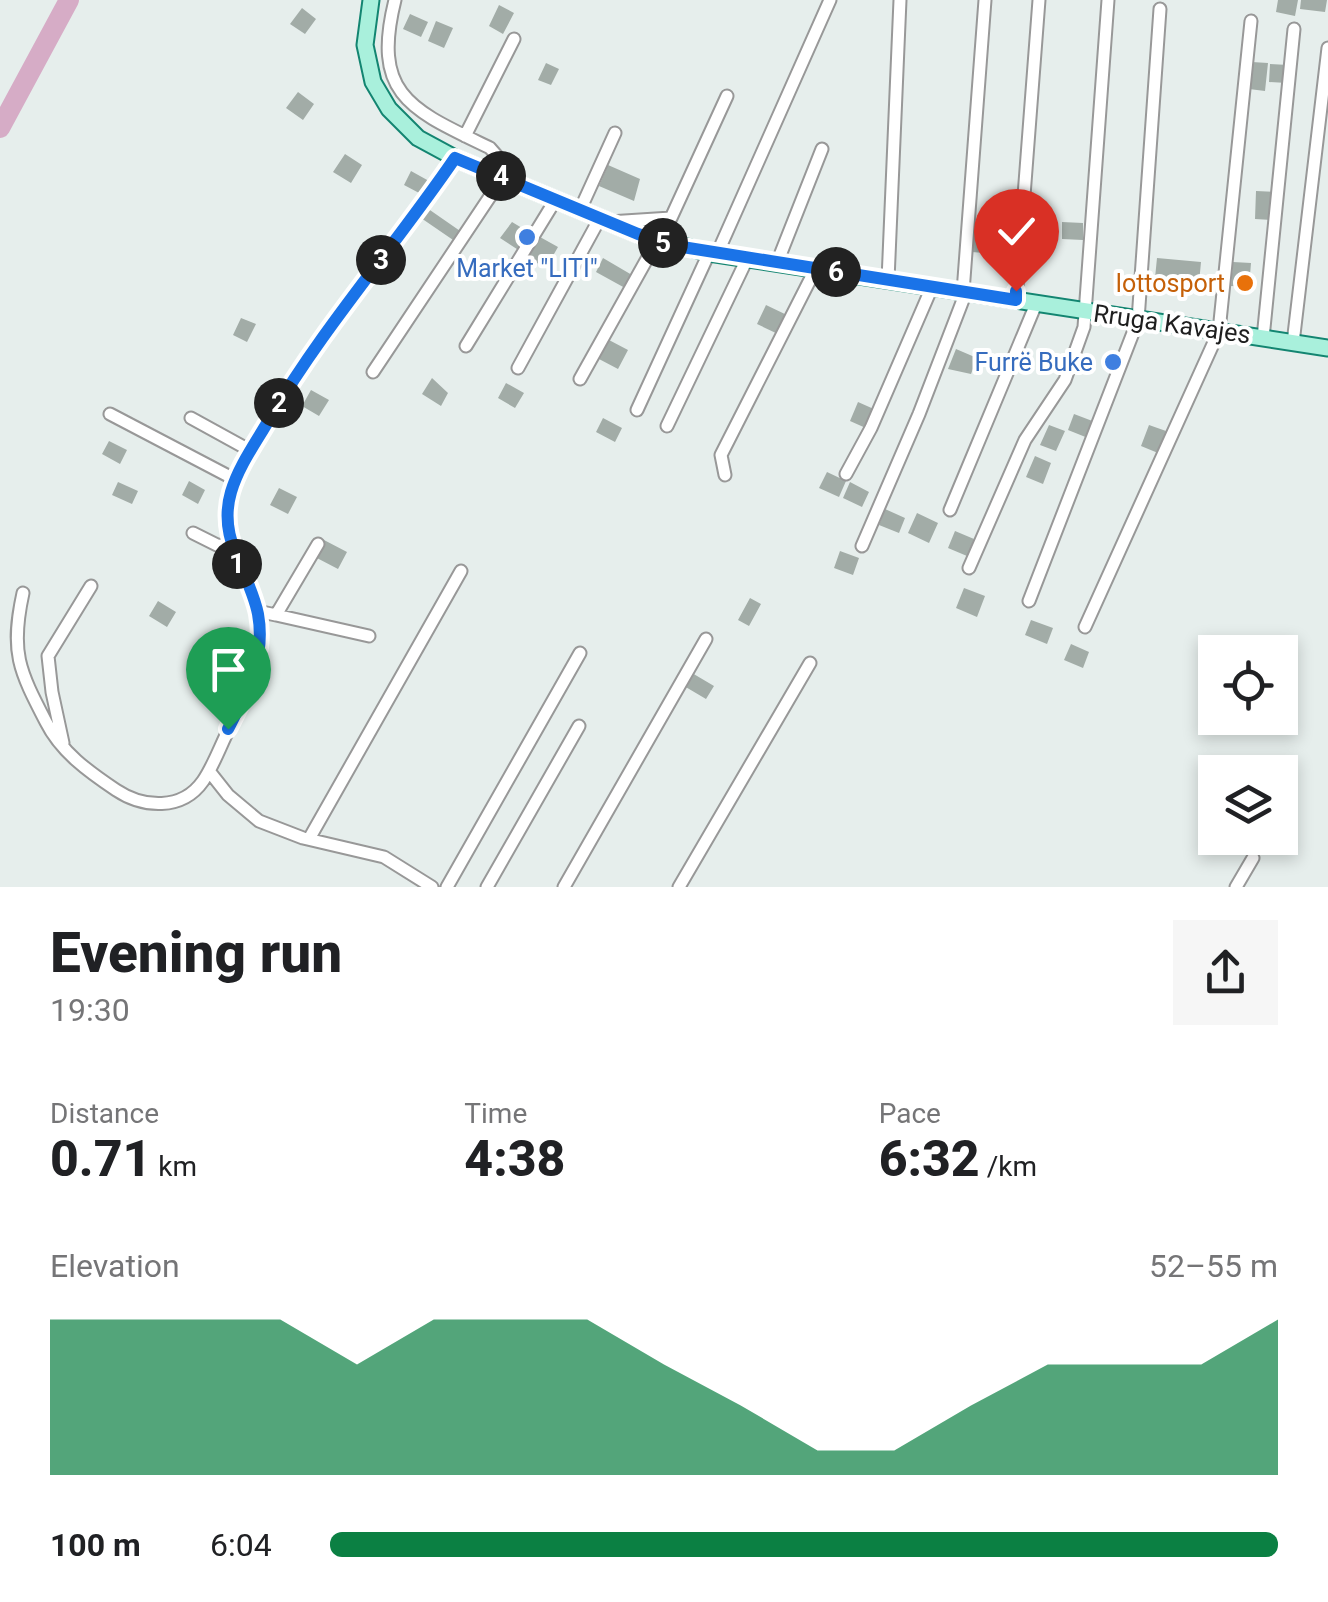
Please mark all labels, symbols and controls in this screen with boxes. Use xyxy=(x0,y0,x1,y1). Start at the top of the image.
pin: 4 xyxy=(476,151,526,201)
text: 4 xyxy=(493,159,509,192)
pin xyxy=(974,189,1059,292)
icon: check xyxy=(989,204,1044,259)
pin: 5 xyxy=(638,218,688,268)
marker: Market "LITI" xyxy=(516,226,538,248)
text: 5 xyxy=(655,226,671,259)
pin: 3 xyxy=(356,235,406,285)
text: 3 xyxy=(373,243,389,276)
pin: 6 xyxy=(811,247,861,297)
place label: Market "LITI" xyxy=(456,254,598,283)
text: 6 xyxy=(828,255,844,288)
place label: lottosport xyxy=(1116,269,1225,298)
marker: lottosport xyxy=(1234,272,1256,294)
street label: Rruga Kavajes xyxy=(1092,299,1252,349)
place label: Furrë Buke xyxy=(974,348,1093,377)
marker: Furrë Buke xyxy=(1102,351,1124,373)
pin: 2 xyxy=(254,378,304,428)
text: 2 xyxy=(271,386,287,419)
pin: 1 xyxy=(212,539,262,589)
text: 1 xyxy=(229,547,245,580)
pin xyxy=(186,627,271,730)
map controls xyxy=(1198,635,1298,855)
button: locate xyxy=(1198,635,1298,735)
icon: arrive xyxy=(201,642,256,697)
button: layers xyxy=(1198,755,1298,855)
button: share xyxy=(1173,920,1278,1025)
text: Evening run xyxy=(50,921,342,985)
text: 19:30 xyxy=(50,991,130,1029)
text: Distance xyxy=(50,1097,159,1130)
text: Time xyxy=(464,1097,527,1130)
text: Pace xyxy=(879,1097,941,1130)
text: 0.71 xyxy=(50,1130,151,1188)
text: 4:38 xyxy=(464,1130,565,1188)
text: 6:32 xyxy=(879,1130,980,1188)
text: km xyxy=(151,1150,197,1183)
text: /km xyxy=(980,1150,1037,1183)
text: Elevation xyxy=(50,1247,180,1285)
text: 52–55 m xyxy=(1149,1247,1278,1285)
text: 100 m xyxy=(50,1526,141,1564)
text: 6:04 xyxy=(210,1526,272,1564)

